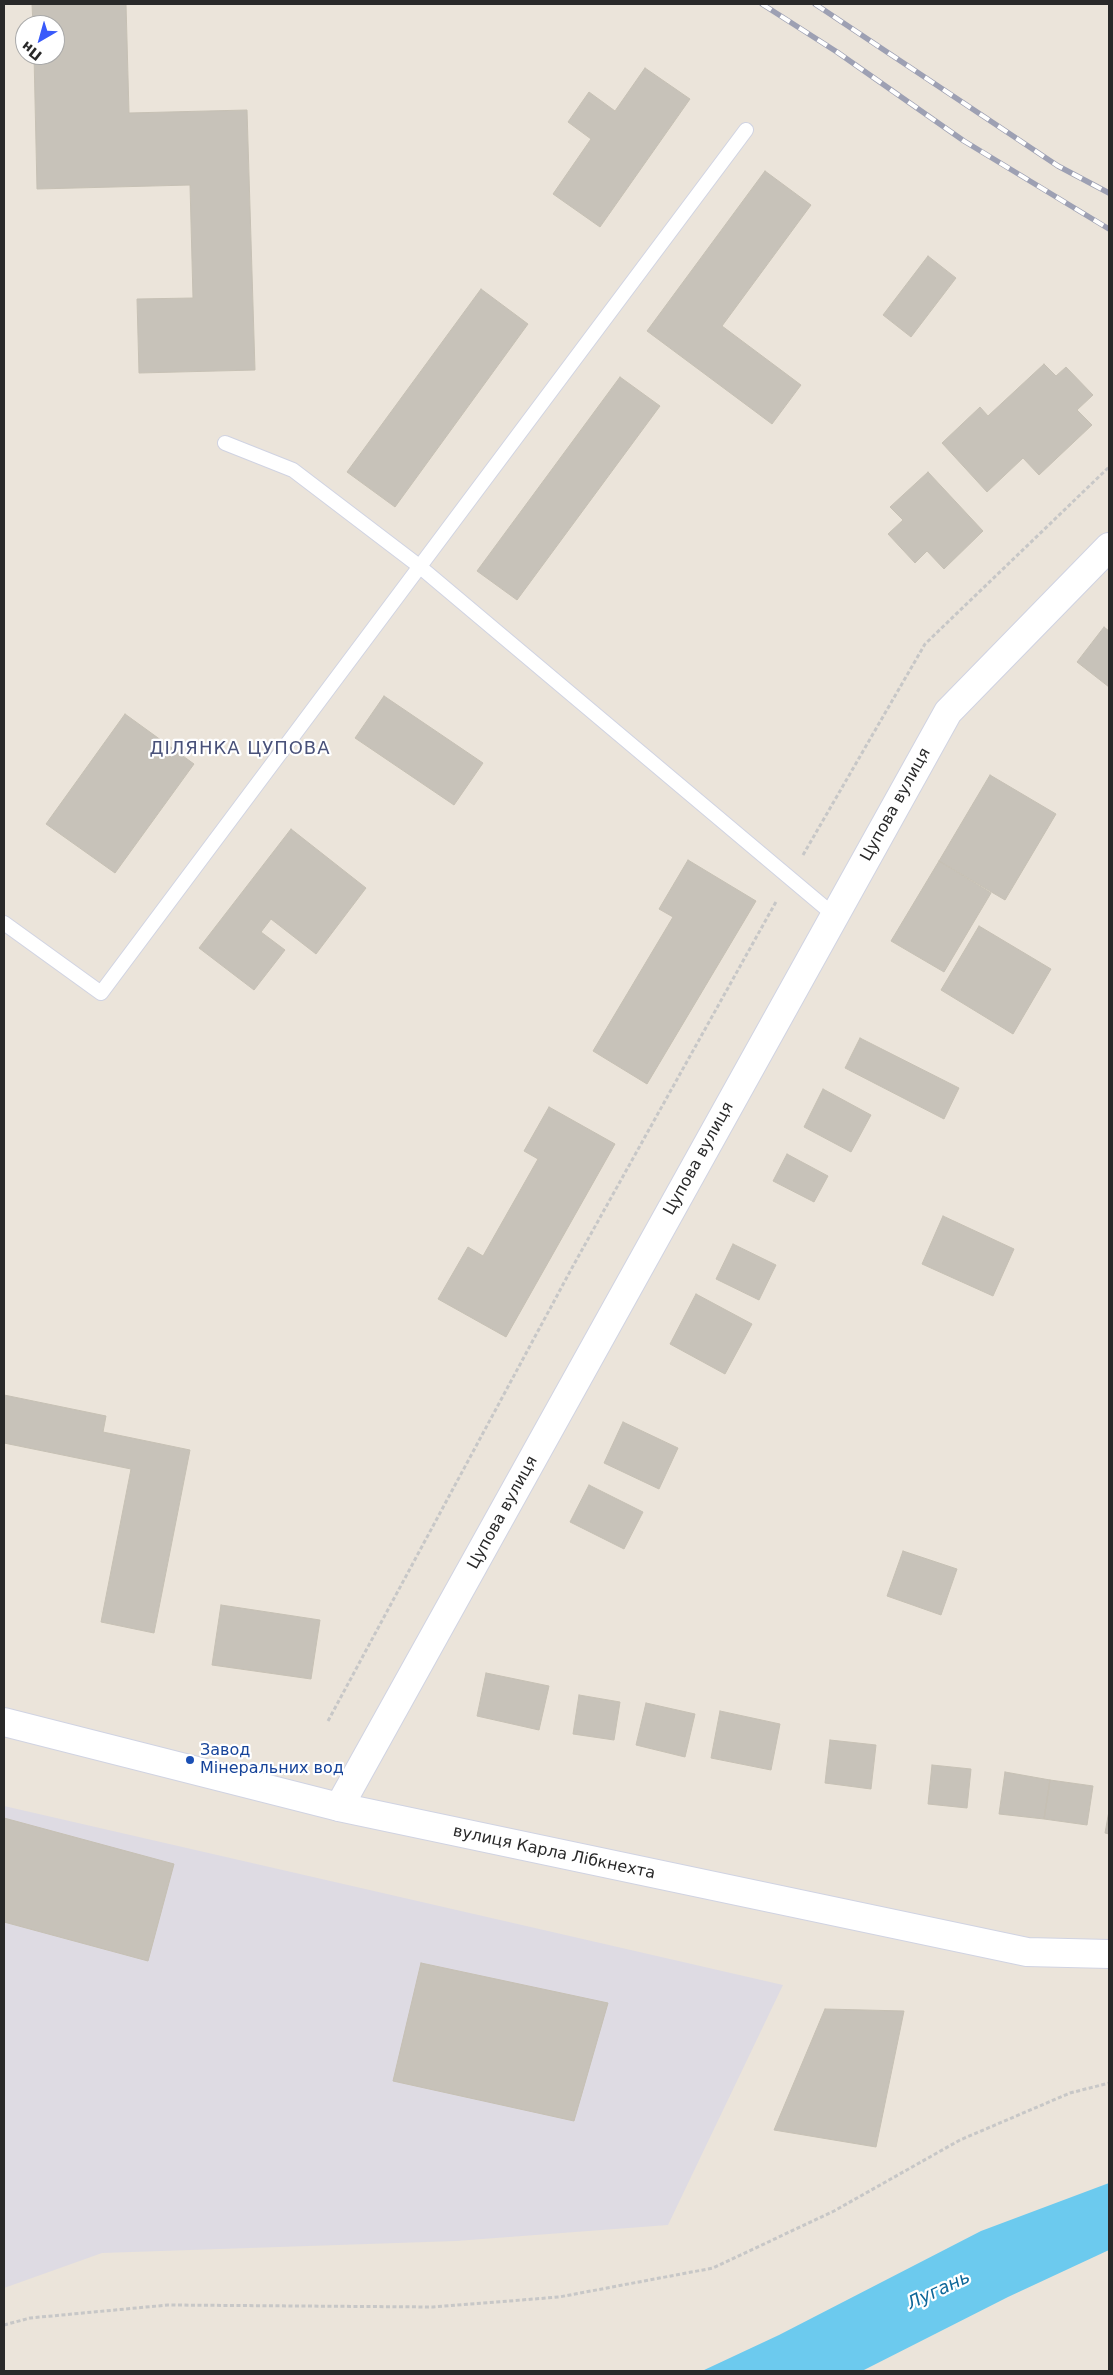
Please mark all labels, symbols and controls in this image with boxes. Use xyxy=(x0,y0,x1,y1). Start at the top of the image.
north arrow xyxy=(15,15,65,65)
text: Пн xyxy=(18,38,45,64)
district label: ДІЛЯНКА ЦУПОВА xyxy=(148,738,332,760)
street label: Цупова вулиця xyxy=(857,745,935,865)
street label: Цупова вулиця xyxy=(660,1099,738,1219)
street label: Цупова вулиця xyxy=(464,1453,542,1573)
place label: Завод Мінеральних вод xyxy=(200,1741,344,1779)
marker: Завод Мінеральних вод xyxy=(184,1754,196,1766)
street label: вулиця Карла Лібкнехта xyxy=(451,1822,657,1884)
water label: Лугань xyxy=(904,2267,974,2315)

